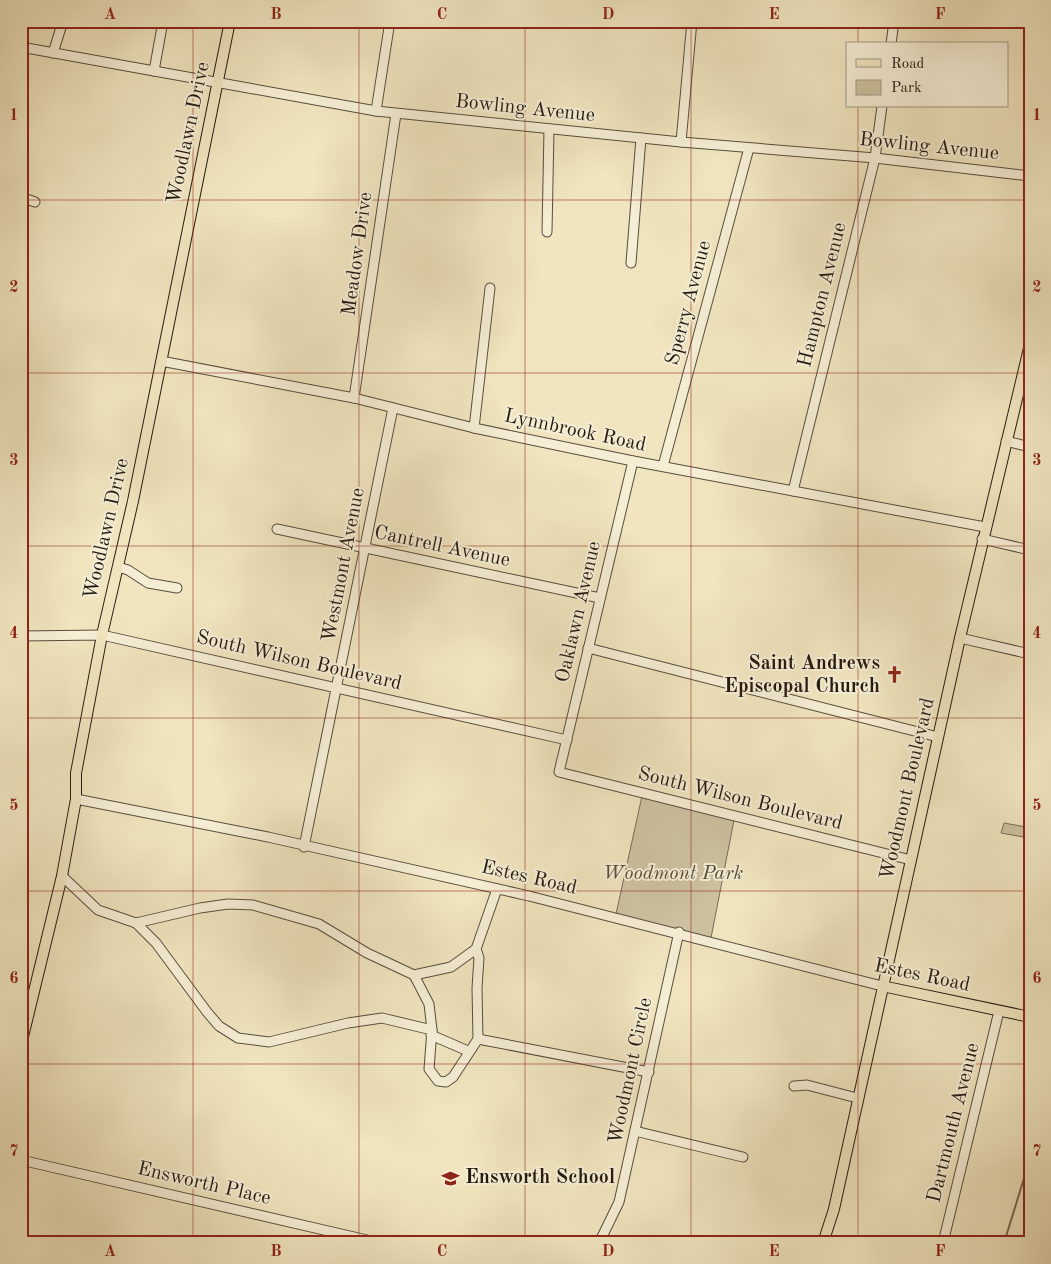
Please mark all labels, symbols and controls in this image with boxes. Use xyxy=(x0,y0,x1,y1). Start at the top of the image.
text: A xyxy=(104,7,116,23)
text: B xyxy=(270,7,282,23)
text: C xyxy=(437,7,447,23)
text: D xyxy=(602,7,614,23)
text: E xyxy=(768,7,780,23)
text: F xyxy=(935,7,946,23)
legend xyxy=(846,42,1008,108)
text: Road xyxy=(891,57,925,72)
street label: Woodlawn Drive xyxy=(164,60,214,206)
text: Park xyxy=(891,81,922,96)
street label: Bowling Avenue xyxy=(454,92,596,126)
text: 1 xyxy=(9,108,19,124)
text: 1 xyxy=(1032,108,1042,124)
street label: Bowling Avenue xyxy=(858,130,1000,164)
street label: Meadow Drive xyxy=(339,191,377,317)
street label: Hampton Avenue xyxy=(795,220,851,370)
street label: Sperry Avenue xyxy=(663,239,715,367)
text: 2 xyxy=(9,280,19,296)
text: 2 xyxy=(1032,280,1042,296)
street label: Lynnbrook Road xyxy=(502,406,648,456)
text: 3 xyxy=(9,453,19,469)
text: 3 xyxy=(1032,453,1042,469)
street label: Woodlawn Drive xyxy=(81,456,133,602)
street label: Westmont Avenue xyxy=(319,486,369,644)
street label: Cantrell Avenue xyxy=(372,523,512,571)
street label: Oaklawn Avenue xyxy=(553,539,605,685)
text: 4 xyxy=(9,626,19,642)
text: 4 xyxy=(1032,626,1042,642)
street label: South Wilson Boulevard xyxy=(194,628,404,694)
place label: Saint Andrews Episcopal Church xyxy=(724,654,880,697)
church icon: Saint Andrews Episcopal Church xyxy=(884,665,904,685)
street label: Woodmont Boulevard xyxy=(877,696,939,882)
street label: South Wilson Boulevard xyxy=(636,764,844,834)
text: 5 xyxy=(9,798,19,814)
text: 5 xyxy=(1032,798,1042,814)
street label: Estes Road xyxy=(479,857,579,899)
park label: Woodmont Park xyxy=(603,864,744,884)
street label: Estes Road xyxy=(872,956,972,996)
text: 6 xyxy=(9,971,19,987)
text: 6 xyxy=(1032,971,1042,987)
street label: Woodmont Circle xyxy=(606,996,656,1146)
street label: Dartmouth Avenue xyxy=(924,1041,984,1205)
text: 7 xyxy=(9,1144,19,1160)
text: 7 xyxy=(1032,1144,1042,1160)
street label: Ensworth Place xyxy=(135,1159,273,1209)
school or university icon: Ensworth School xyxy=(441,1168,461,1188)
place label: Ensworth School xyxy=(465,1168,615,1188)
text: A xyxy=(104,1244,116,1260)
text: B xyxy=(270,1244,282,1260)
text: C xyxy=(437,1244,447,1260)
text: D xyxy=(602,1244,614,1260)
text: E xyxy=(768,1244,780,1260)
text: F xyxy=(935,1244,946,1260)

